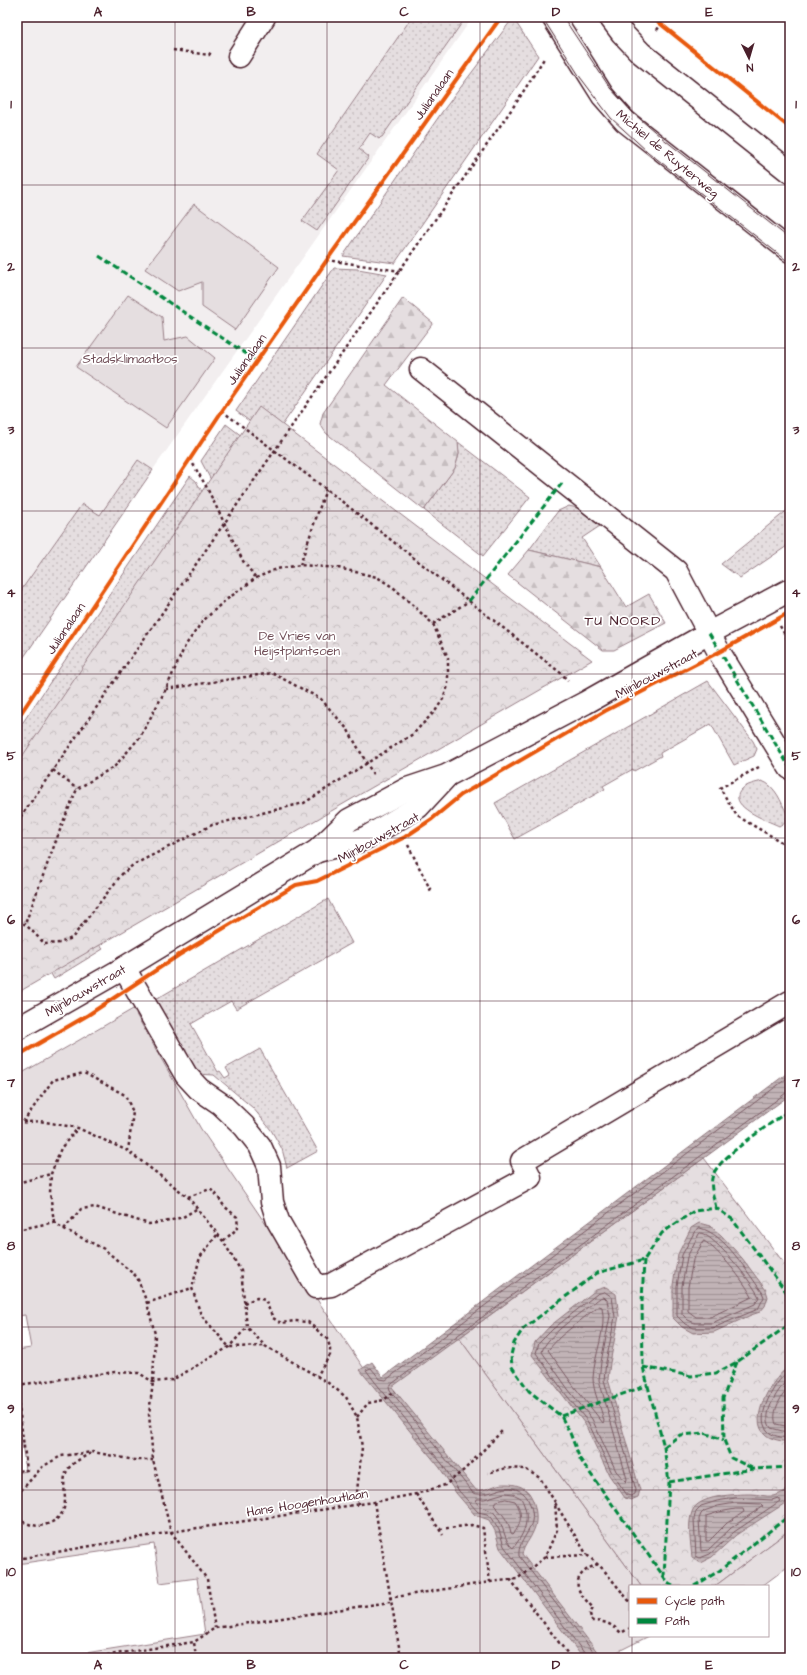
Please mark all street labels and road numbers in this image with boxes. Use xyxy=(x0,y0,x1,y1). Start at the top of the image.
street label: Julianalaan xyxy=(410,65,458,124)
street label: Michiel de Ruyterweg xyxy=(611,105,723,203)
street label: Julianalaan xyxy=(223,330,271,389)
street label: Julianalaan xyxy=(42,599,90,658)
street label: Mijnbouwstraat xyxy=(612,644,701,703)
street label: Mijnbouwstraat xyxy=(334,808,423,868)
street label: Mijnbouwstraat xyxy=(42,960,130,1021)
street label: Hans Hoogenhoutlaan xyxy=(245,1484,370,1522)

